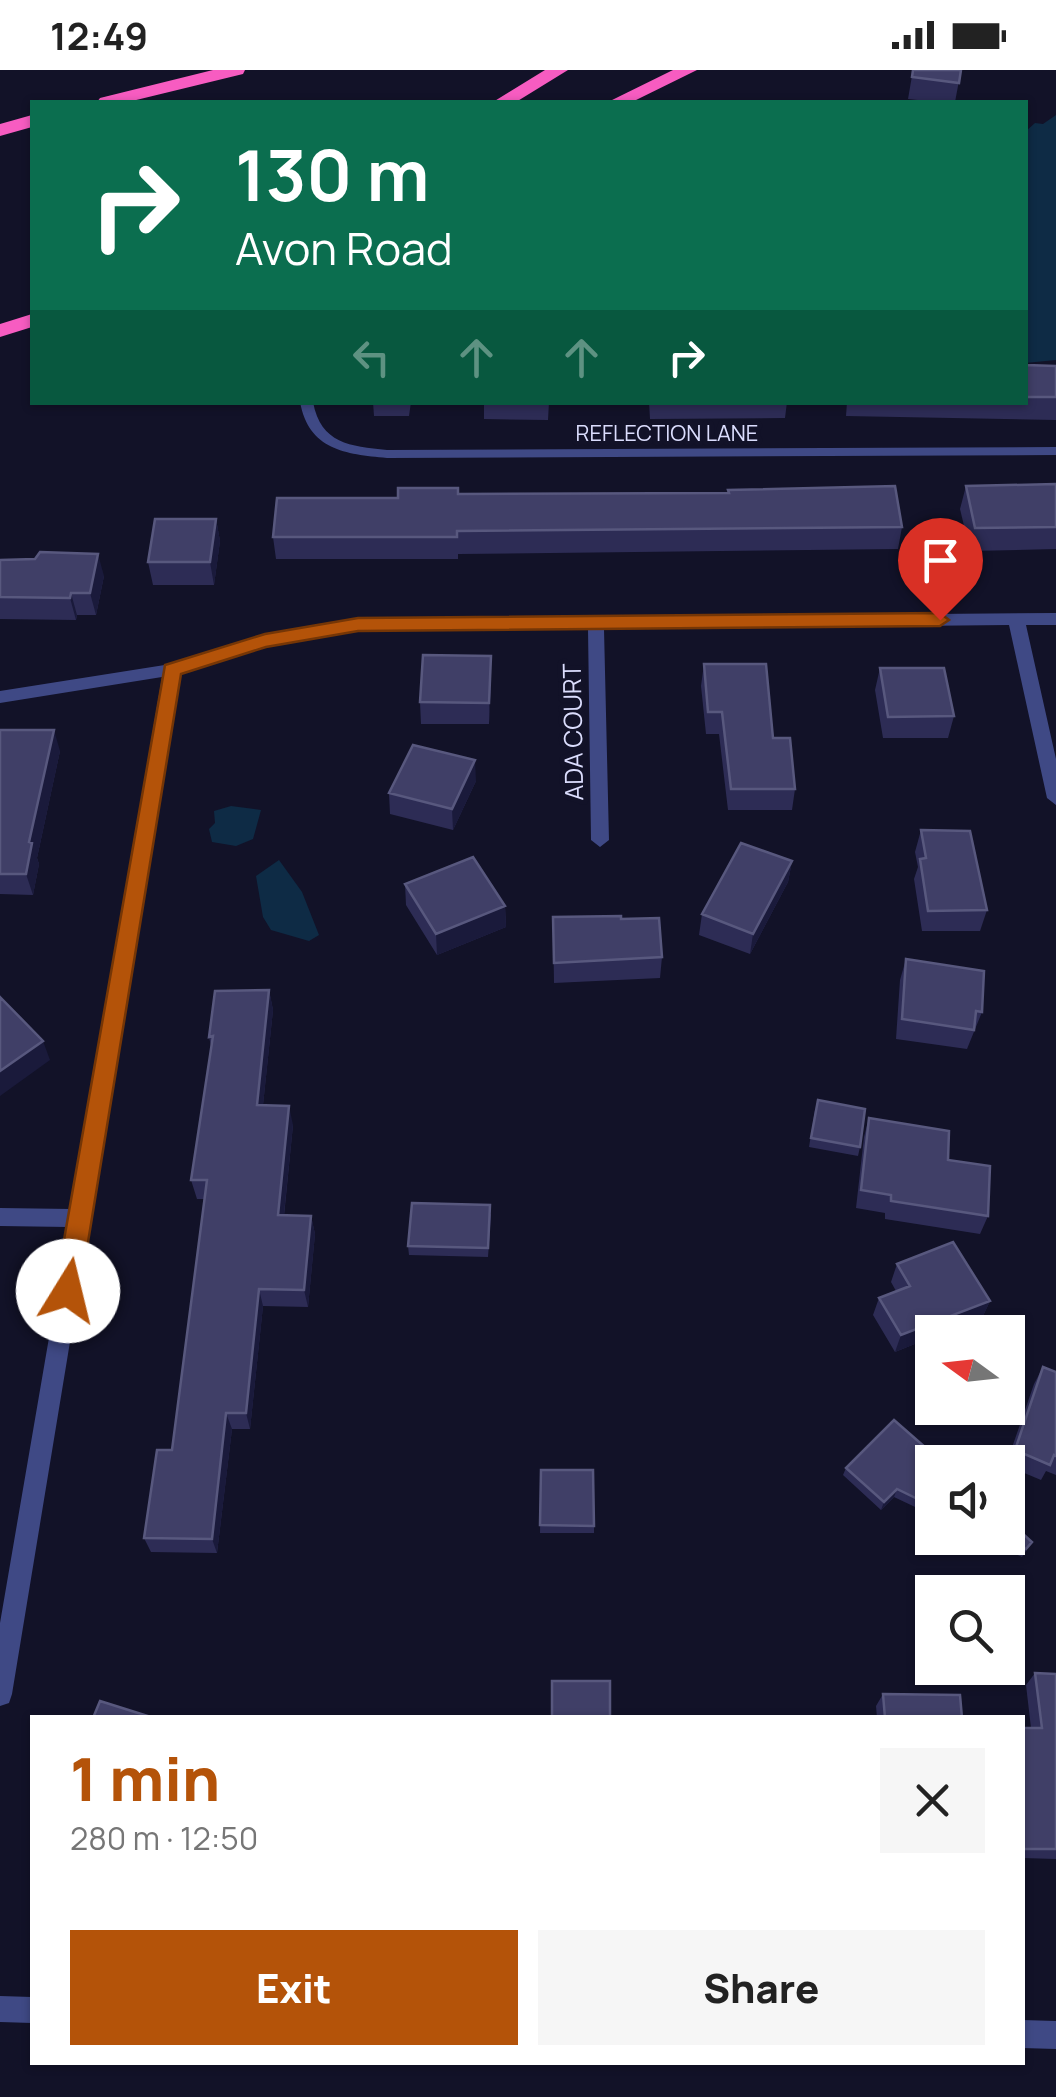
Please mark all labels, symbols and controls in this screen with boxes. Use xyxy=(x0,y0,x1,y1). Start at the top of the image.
text: 12:49 xyxy=(50,9,148,61)
text: 130 m xyxy=(235,126,429,222)
icon: right xyxy=(70,140,200,270)
text: Avon Road xyxy=(235,217,453,279)
icon: left xyxy=(344,330,399,385)
icon: ahead xyxy=(449,330,504,385)
icon: ahead xyxy=(554,330,609,385)
icon: right xyxy=(659,330,714,385)
street label: REFLECTION LANE xyxy=(576,418,758,448)
pin xyxy=(898,518,983,621)
icon: arrive xyxy=(913,533,968,588)
street label: ADA COURT xyxy=(554,663,591,801)
position arrow xyxy=(16,1239,120,1343)
north arrow xyxy=(915,1315,1025,1425)
map controls xyxy=(915,1315,1025,1685)
button: sound xyxy=(915,1445,1025,1555)
button: search xyxy=(915,1575,1025,1685)
text: 1 min xyxy=(70,1737,220,1819)
button: close xyxy=(880,1748,985,1853)
text: 280 m · 12:50 xyxy=(70,1816,258,1860)
button: Exit xyxy=(70,1930,518,2045)
button: Share xyxy=(538,1930,985,2045)

